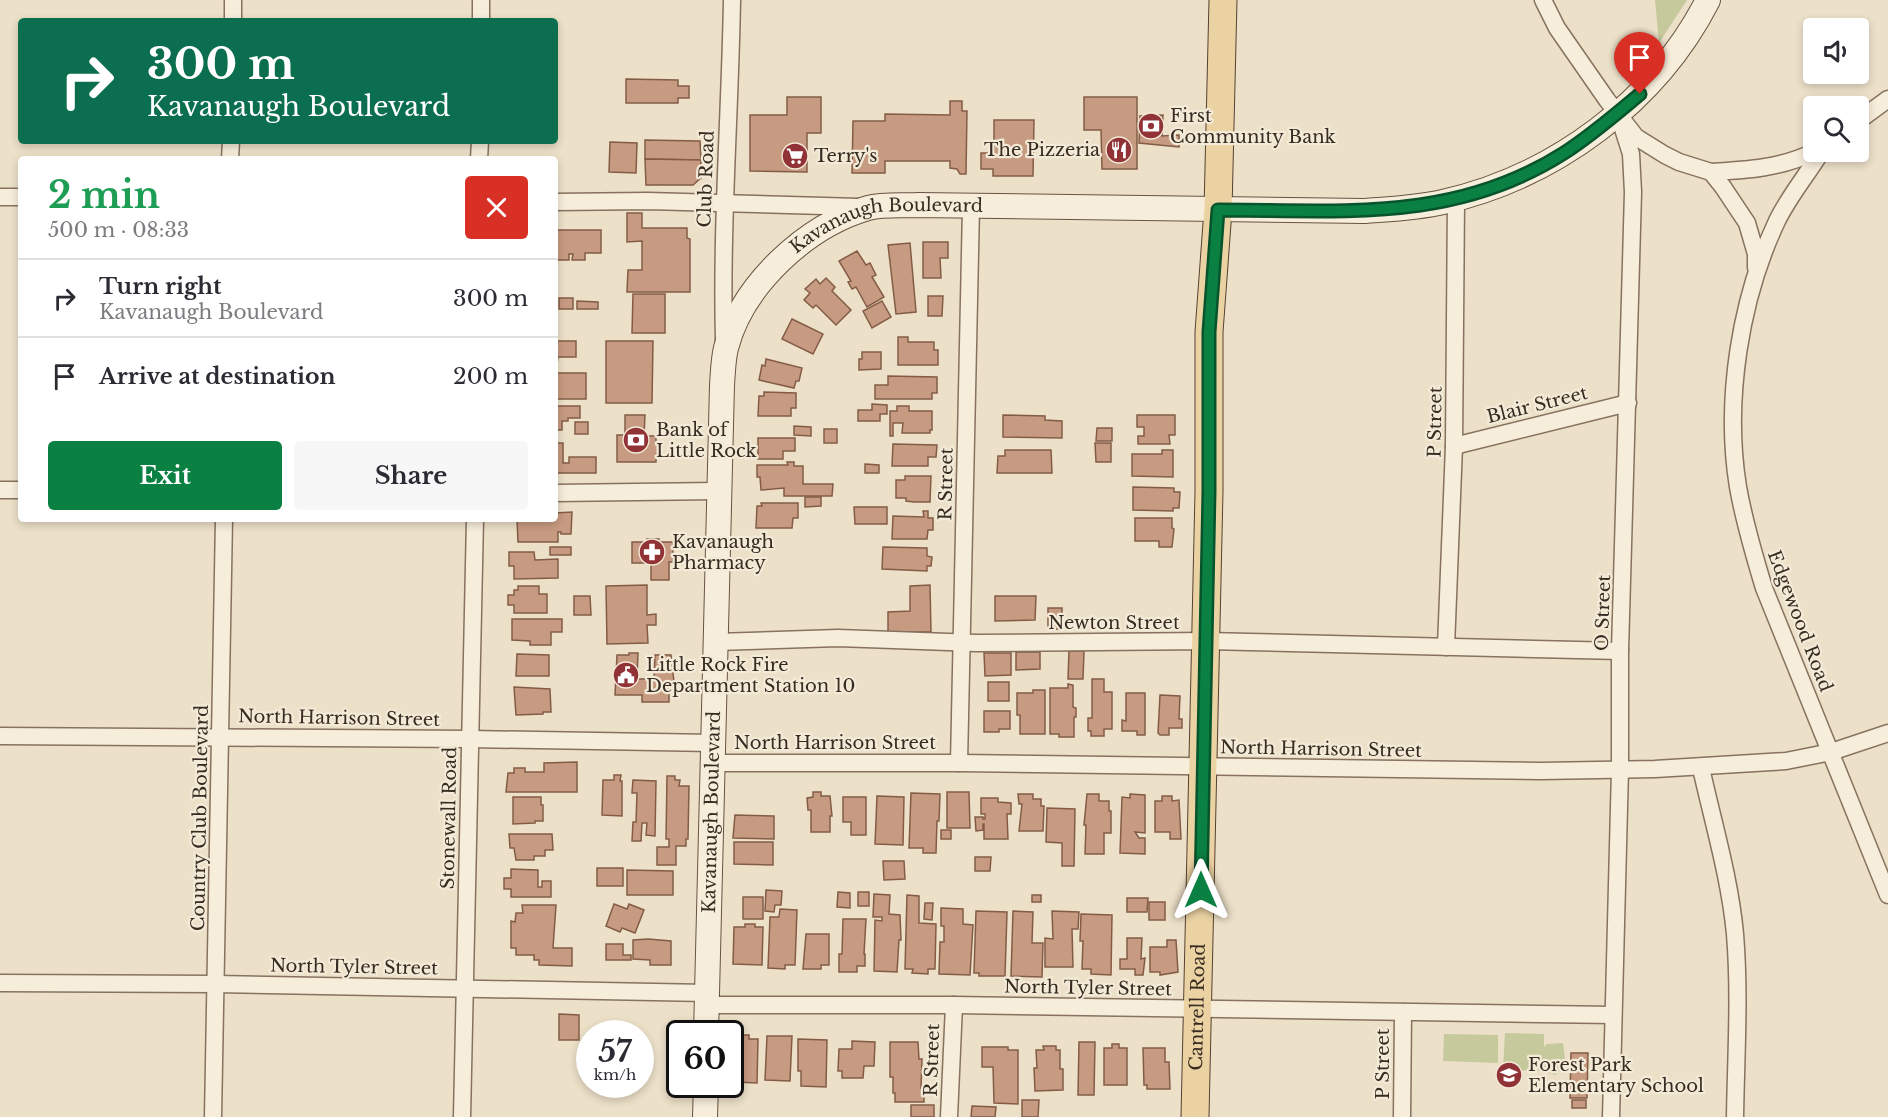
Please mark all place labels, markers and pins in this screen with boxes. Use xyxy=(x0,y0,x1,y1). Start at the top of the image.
pin xyxy=(1614,32,1665,94)
place label: First Community Bank xyxy=(1170,105,1336,148)
bank icon: First Community Bank xyxy=(1136,111,1166,141)
restaurant icon: The Pizzeria xyxy=(1104,135,1134,165)
place label: The Pizzeria xyxy=(984,139,1100,161)
supermarket icon: Terry's xyxy=(780,141,810,171)
place label: Terry's xyxy=(814,145,877,167)
place label: Bank of Little Rock xyxy=(656,419,757,462)
bank icon: Bank of Little Rock xyxy=(621,425,651,455)
place label: Kavanaugh Pharmacy xyxy=(672,531,774,574)
pharmacy icon: Kavanaugh Pharmacy xyxy=(637,537,667,567)
place label: Little Rock Fire Department Station 10 xyxy=(646,654,855,697)
public building icon: Little Rock Fire Department Station 10 xyxy=(611,660,641,690)
place label: Forest Park Elementary School xyxy=(1528,1054,1704,1097)
school or university icon: Forest Park Elementary School xyxy=(1494,1060,1524,1090)

